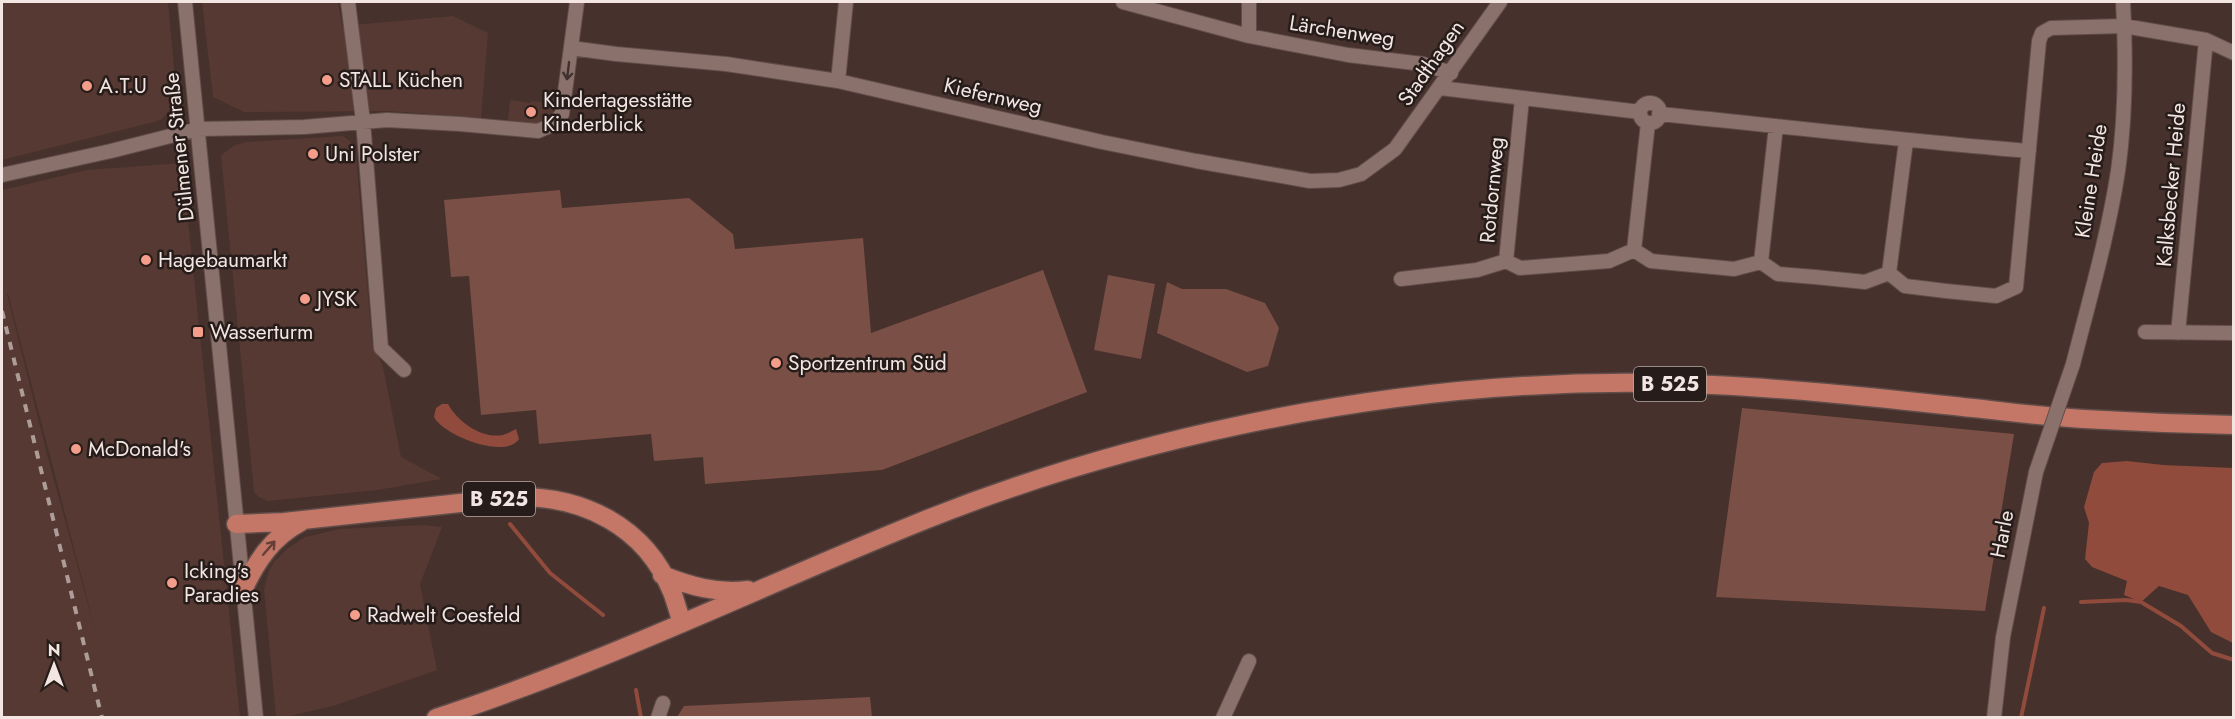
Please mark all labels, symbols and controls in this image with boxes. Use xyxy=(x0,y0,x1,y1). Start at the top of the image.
street label: Lärchenweg xyxy=(1287,8,1397,54)
street label: Stadthagen xyxy=(1390,14,1472,112)
one-way arrow xyxy=(563,61,574,80)
place label: STALL Küchen xyxy=(339,65,463,95)
street label: Kiefernweg xyxy=(941,70,1045,122)
place label: A.T.U xyxy=(99,71,147,101)
street label: Dülmener Straße xyxy=(156,71,202,223)
marker: STALL Küchen xyxy=(320,73,334,87)
marker: A.T.U xyxy=(80,79,94,93)
place label: Kindertagesstätte Kinderblick xyxy=(543,85,692,139)
street label: Kalksbecker Heide xyxy=(2149,102,2193,268)
marker: Kindertagesstätte Kinderblick xyxy=(524,105,538,119)
street label: Kleine Heide xyxy=(2067,122,2115,240)
street label: Rotdornweg xyxy=(1472,136,1512,244)
place label: Uni Polster xyxy=(325,139,420,169)
marker: Uni Polster xyxy=(306,147,320,161)
place label: Hagebaumarkt xyxy=(158,245,287,275)
marker: Hagebaumarkt xyxy=(139,253,153,267)
place label: JYSK xyxy=(314,284,357,314)
marker: JYSK xyxy=(298,292,312,306)
place label: Wasserturm xyxy=(210,317,313,347)
marker: Wasserturm xyxy=(191,325,205,339)
place label: Sportzentrum Süd xyxy=(788,348,947,378)
marker: Sportzentrum Süd xyxy=(769,356,783,370)
road number: B 525 xyxy=(1634,367,1706,401)
place label: McDonald's xyxy=(88,434,191,464)
marker: McDonald's xyxy=(69,442,83,456)
road number: B 525 xyxy=(463,482,535,516)
street label: Harle xyxy=(1983,507,2021,560)
one-way arrow xyxy=(262,540,275,556)
place label: Icking's Paradies xyxy=(184,556,259,610)
marker: Icking's Paradies xyxy=(165,576,179,590)
place label: Radwelt Coesfeld xyxy=(367,600,521,630)
marker: Radwelt Coesfeld xyxy=(348,608,362,622)
north arrow xyxy=(24,635,84,695)
text: N xyxy=(48,639,60,662)

